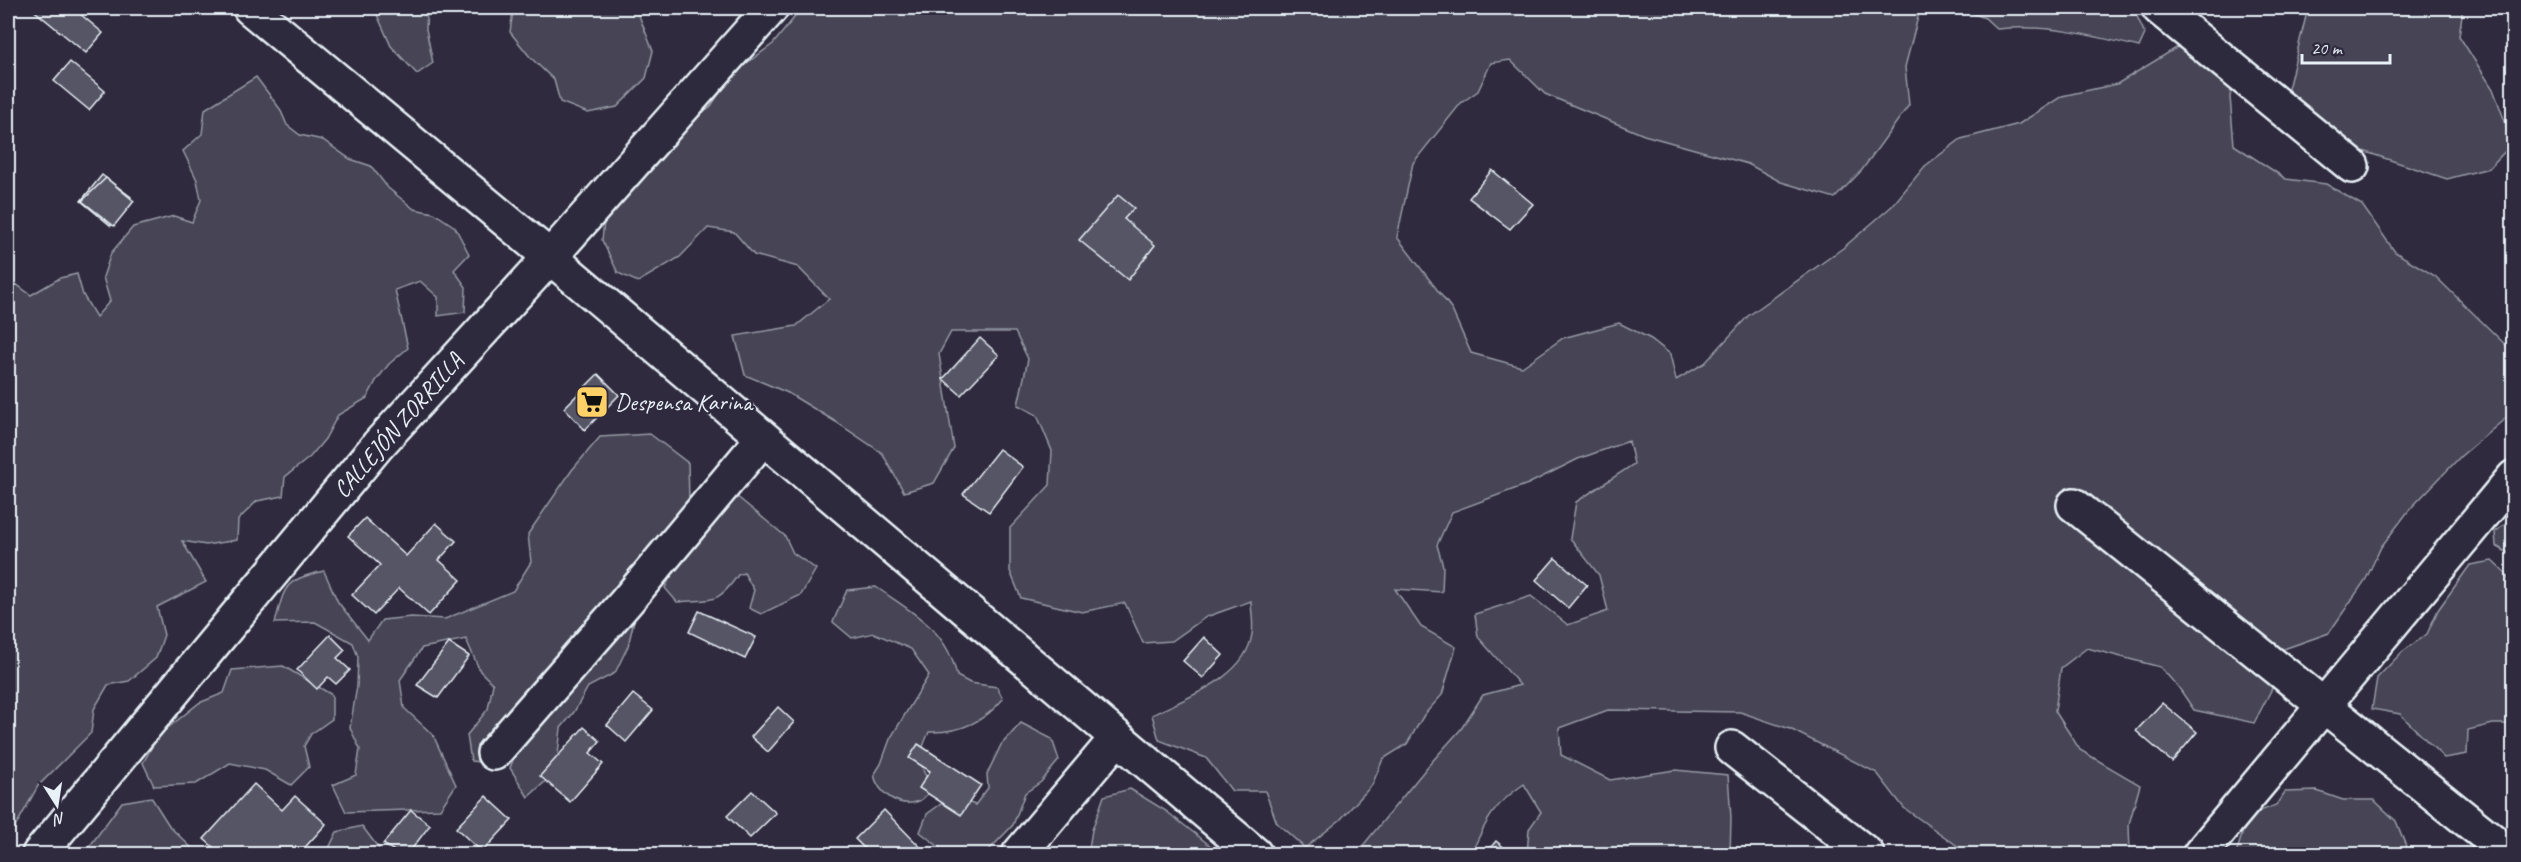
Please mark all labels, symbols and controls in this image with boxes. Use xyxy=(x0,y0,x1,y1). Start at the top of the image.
scale bar xyxy=(2302,27,2390,65)
text: 20 m xyxy=(2311,37,2344,59)
street label: CALLEJÓN ZORRILLA xyxy=(327,345,470,504)
supermarket icon: Despensa Karina xyxy=(574,384,610,420)
place label: Despensa Karina xyxy=(615,387,754,417)
north arrow xyxy=(27,775,87,835)
text: N xyxy=(50,808,67,830)

